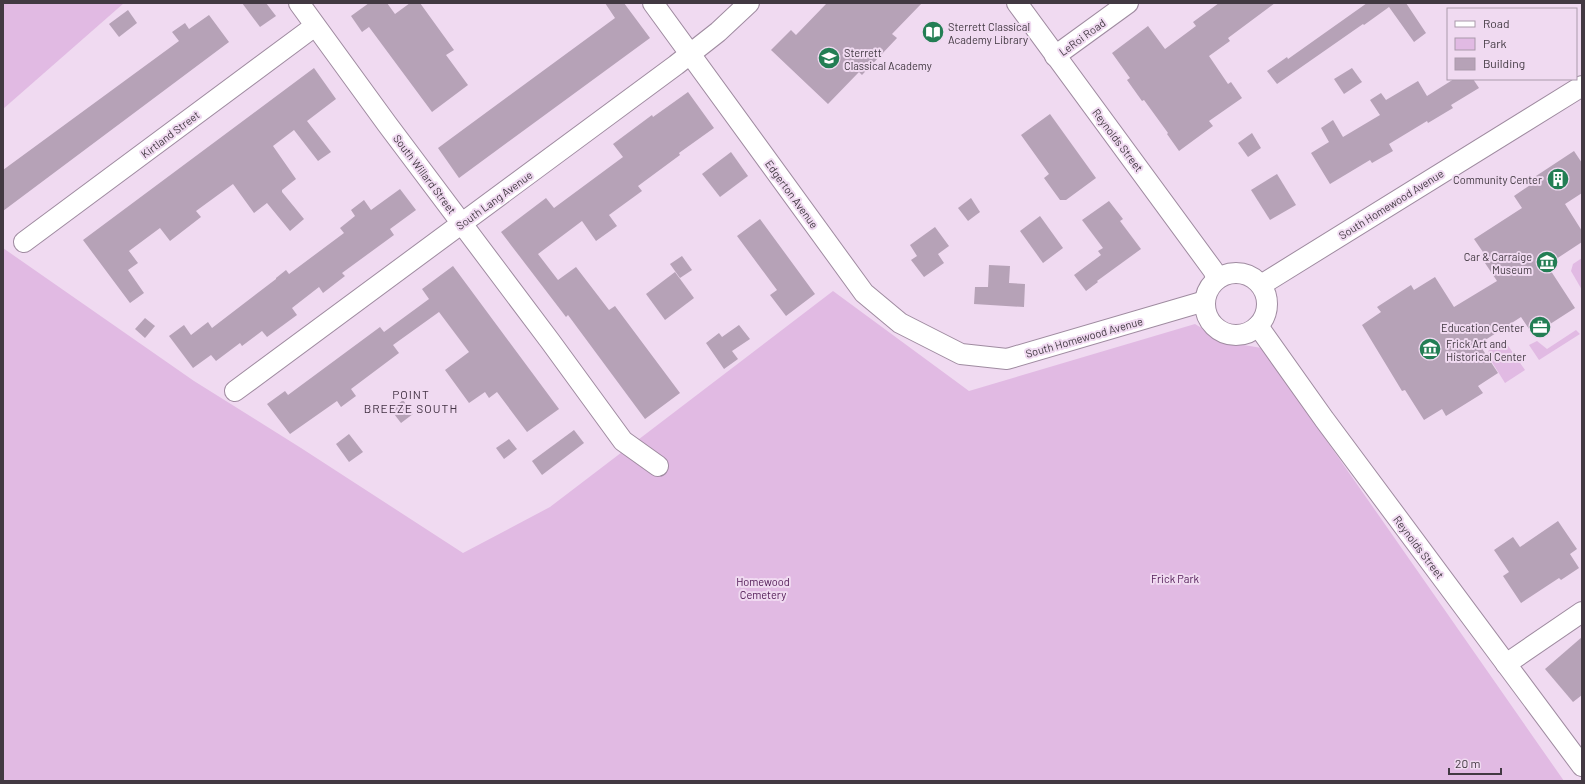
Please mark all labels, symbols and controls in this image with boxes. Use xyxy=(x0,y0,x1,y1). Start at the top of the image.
legend xyxy=(1447,8,1577,80)
street label: LeRoi Road xyxy=(1056,16,1108,58)
text: Road xyxy=(1483,16,1510,30)
library icon: Sterrett Classical Academy Library xyxy=(920,19,946,45)
place label: Sterrett Classical Academy Library xyxy=(948,20,1030,46)
text: Park xyxy=(1483,36,1507,50)
school or university icon: Sterrett Classical Academy xyxy=(816,45,842,71)
place label: Sterrett Classical Academy xyxy=(844,46,932,72)
text: Building xyxy=(1483,56,1525,70)
street label: Reynolds Street xyxy=(1090,106,1146,174)
street label: Kirtland Street xyxy=(138,108,202,160)
street label: South Willard Street xyxy=(391,132,459,216)
street label: Edgerton Avenue xyxy=(763,157,821,231)
street label: South Homewood Avenue xyxy=(1336,166,1446,242)
building icon: Community Center xyxy=(1545,166,1571,192)
street label: South Lang Avenue xyxy=(453,168,535,232)
place label: Community Center xyxy=(1453,173,1542,186)
museum icon: Car & Carraige Museum xyxy=(1534,249,1560,275)
place label: Car & Carraige Museum xyxy=(1464,250,1532,276)
street label: South Homewood Avenue xyxy=(1024,314,1144,360)
office icon: Education Center xyxy=(1527,314,1553,340)
place label: Education Center xyxy=(1441,321,1524,334)
museum icon: Frick Art and Historical Center xyxy=(1417,336,1443,362)
place label: Frick Art and Historical Center xyxy=(1446,337,1526,363)
district label: POINT BREEZE SOUTH xyxy=(364,387,458,415)
street label: Reynolds Street xyxy=(1391,513,1447,581)
park label: Frick Park xyxy=(1151,572,1199,585)
park label: Homewood Cemetery xyxy=(736,575,790,601)
scale bar xyxy=(1449,750,1501,776)
text: 20 m xyxy=(1455,756,1481,770)

